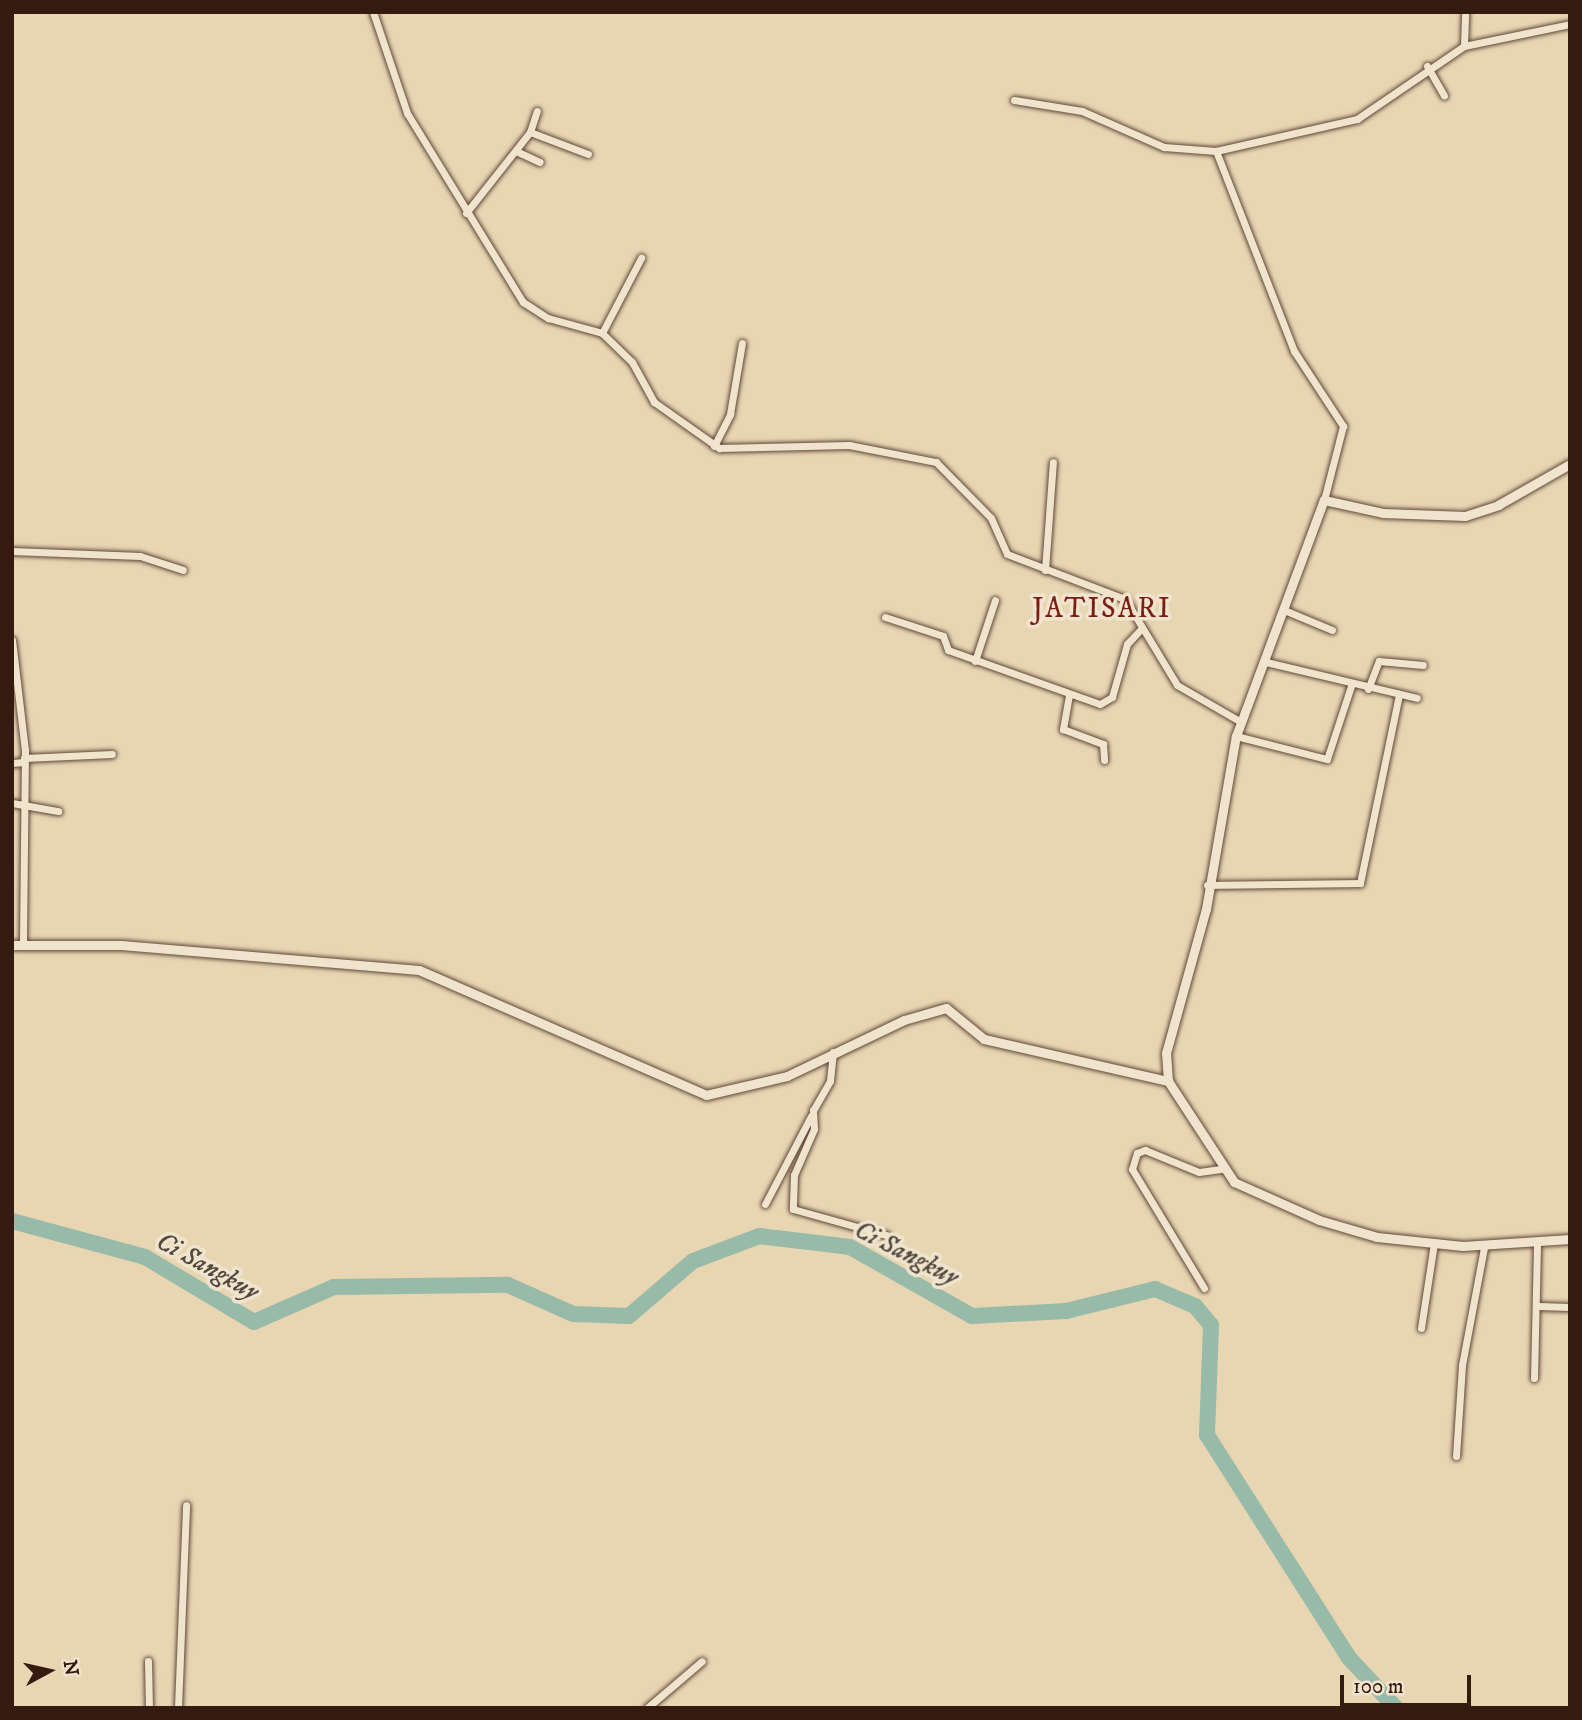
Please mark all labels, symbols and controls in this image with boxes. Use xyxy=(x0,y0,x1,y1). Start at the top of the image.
district label: JATISARI xyxy=(1033,592,1171,626)
water label: Ci Sangkuy xyxy=(849,1215,963,1293)
water label: Ci Sangkuy xyxy=(150,1226,264,1308)
north arrow xyxy=(14,1636,84,1706)
text: N xyxy=(58,1659,83,1677)
scale bar xyxy=(1344,1660,1475,1704)
text: 100 m xyxy=(1353,1674,1404,1700)

